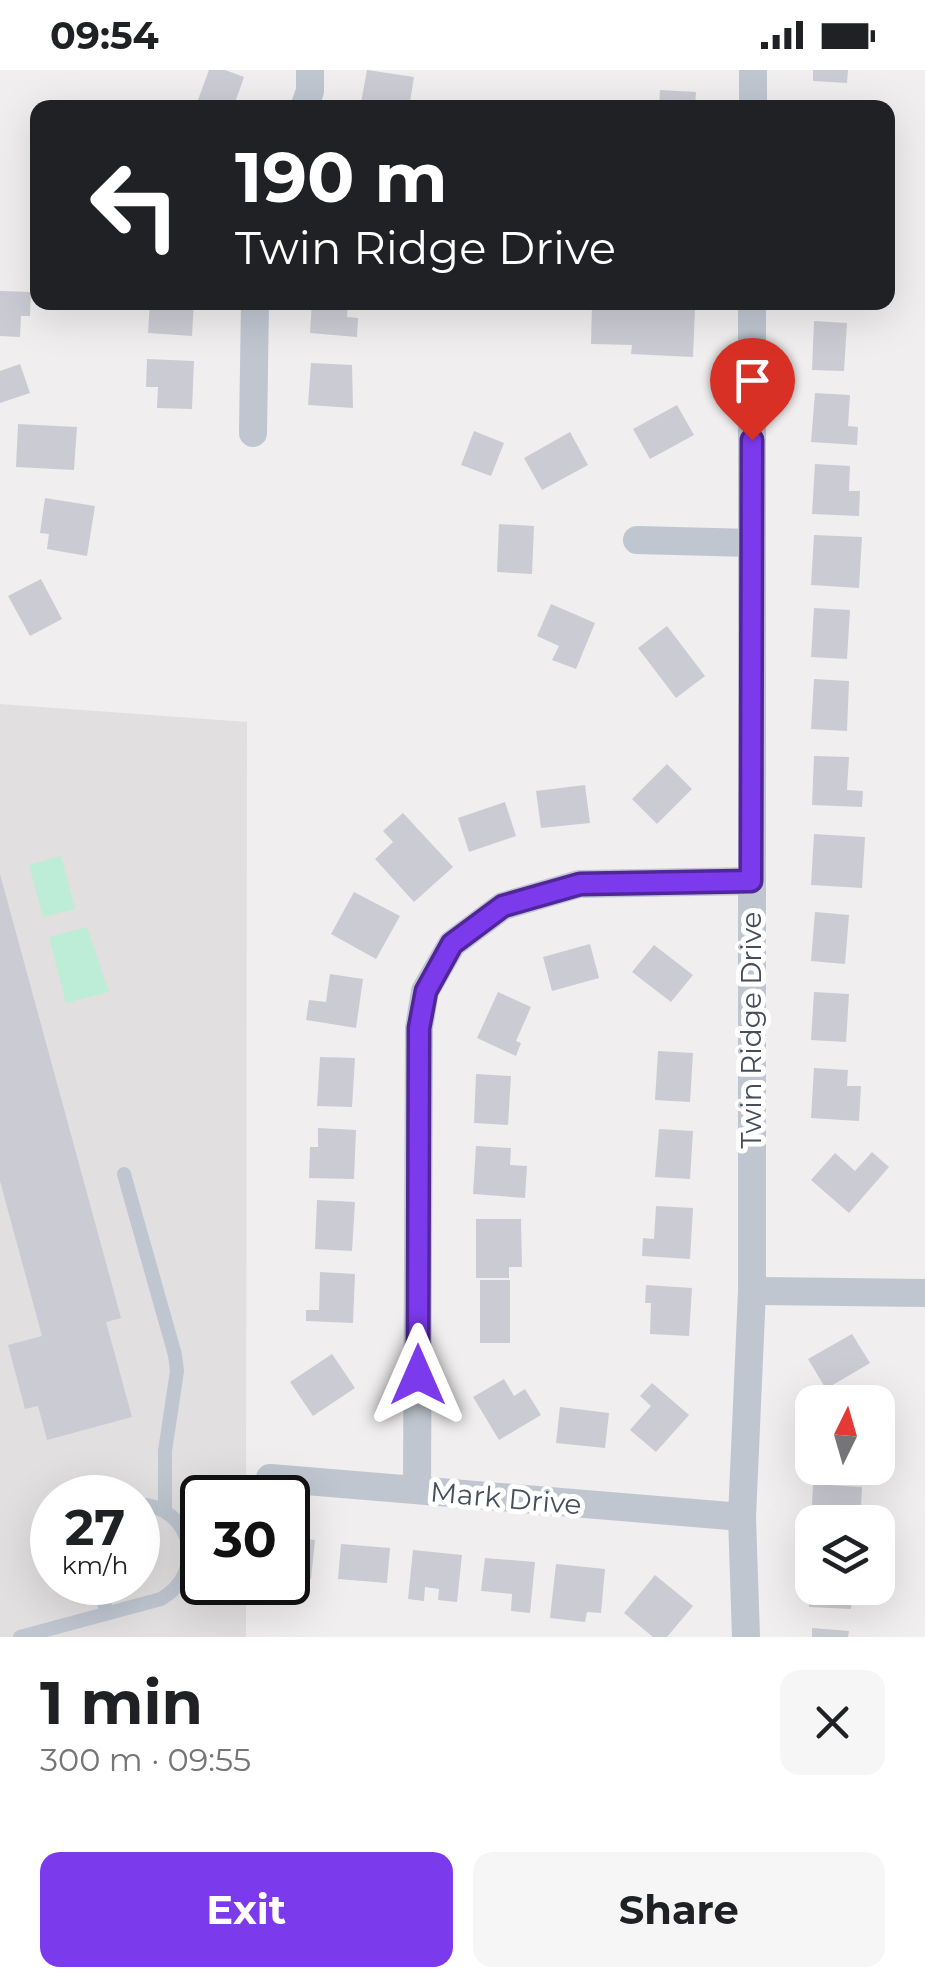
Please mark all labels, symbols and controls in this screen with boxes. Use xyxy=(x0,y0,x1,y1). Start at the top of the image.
text: 09:54 xyxy=(50,12,159,59)
text: 190 m xyxy=(235,134,448,220)
icon: left xyxy=(70,140,200,270)
text: Twin Ridge Drive xyxy=(235,220,616,275)
pin xyxy=(710,338,795,441)
icon: arrive xyxy=(725,353,780,408)
street label: Twin Ridge Drive xyxy=(734,911,768,1149)
position arrow xyxy=(366,1323,470,1427)
north arrow xyxy=(795,1385,895,1485)
map controls xyxy=(795,1385,895,1605)
street label: Mark Drive xyxy=(429,1474,583,1522)
speed limit sign: 30 xyxy=(180,1475,310,1605)
text: 27 xyxy=(65,1497,125,1558)
button: layers xyxy=(795,1505,895,1605)
text: km/h xyxy=(62,1550,128,1580)
text: 1 min xyxy=(40,1666,203,1739)
button: close xyxy=(780,1670,885,1775)
text: 300 m · 09:55 xyxy=(40,1740,251,1779)
button: Exit xyxy=(40,1852,453,1967)
button: Share xyxy=(473,1852,885,1967)

